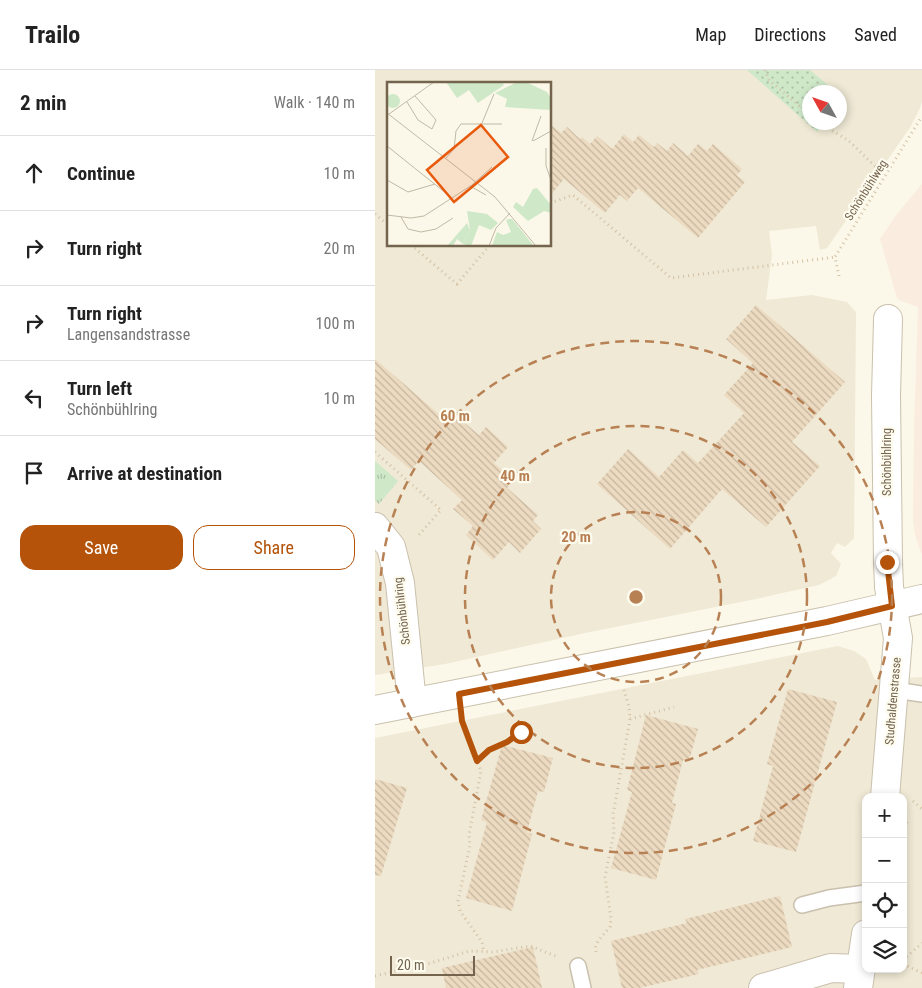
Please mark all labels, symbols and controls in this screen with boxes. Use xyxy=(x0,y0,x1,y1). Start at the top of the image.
text: Trailo xyxy=(25,21,80,49)
text: Map xyxy=(695,24,726,45)
text: Directions xyxy=(754,24,826,45)
text: Saved xyxy=(854,24,897,45)
inset map xyxy=(387,82,551,246)
north arrow xyxy=(802,85,847,130)
text: 2 min xyxy=(20,91,67,115)
text: Walk · 140 m xyxy=(274,93,355,112)
street label: Schönbühlweg xyxy=(842,157,890,223)
icon: ahead xyxy=(20,159,48,187)
text: Continue xyxy=(67,162,135,185)
text: 10 m xyxy=(323,164,355,183)
icon: right xyxy=(20,234,48,262)
text: Turn right xyxy=(67,237,142,260)
text: 20 m xyxy=(323,239,355,258)
text: Turn right xyxy=(67,302,142,325)
icon: right xyxy=(20,309,48,337)
text: 100 m xyxy=(316,314,355,333)
text: Langensandstrasse xyxy=(67,325,190,344)
text: Turn left xyxy=(67,377,132,400)
icon: left xyxy=(20,384,48,412)
text: 10 m xyxy=(323,389,355,408)
text: Schönbühlring xyxy=(67,400,157,419)
text: 60 m xyxy=(440,407,470,425)
street label: Schönbühlring xyxy=(880,428,894,496)
icon: arrive xyxy=(20,459,48,487)
text: Arrive at destination xyxy=(67,462,222,485)
text: 40 m xyxy=(500,467,530,485)
button: Save xyxy=(20,525,183,570)
button: Share xyxy=(193,525,355,570)
text: 20 m xyxy=(561,528,591,546)
route end xyxy=(876,551,899,574)
street label: Schönbühlring xyxy=(391,576,413,646)
centre of rings xyxy=(627,588,645,606)
street label: Studhaldenstrasse xyxy=(882,656,904,745)
route start xyxy=(510,721,533,744)
map controls xyxy=(862,793,907,973)
button: + xyxy=(862,793,907,838)
button: − xyxy=(862,838,907,883)
button: locate xyxy=(862,883,907,928)
button: layers xyxy=(862,928,907,973)
scale bar xyxy=(390,953,475,976)
text: 20 m xyxy=(397,957,425,973)

